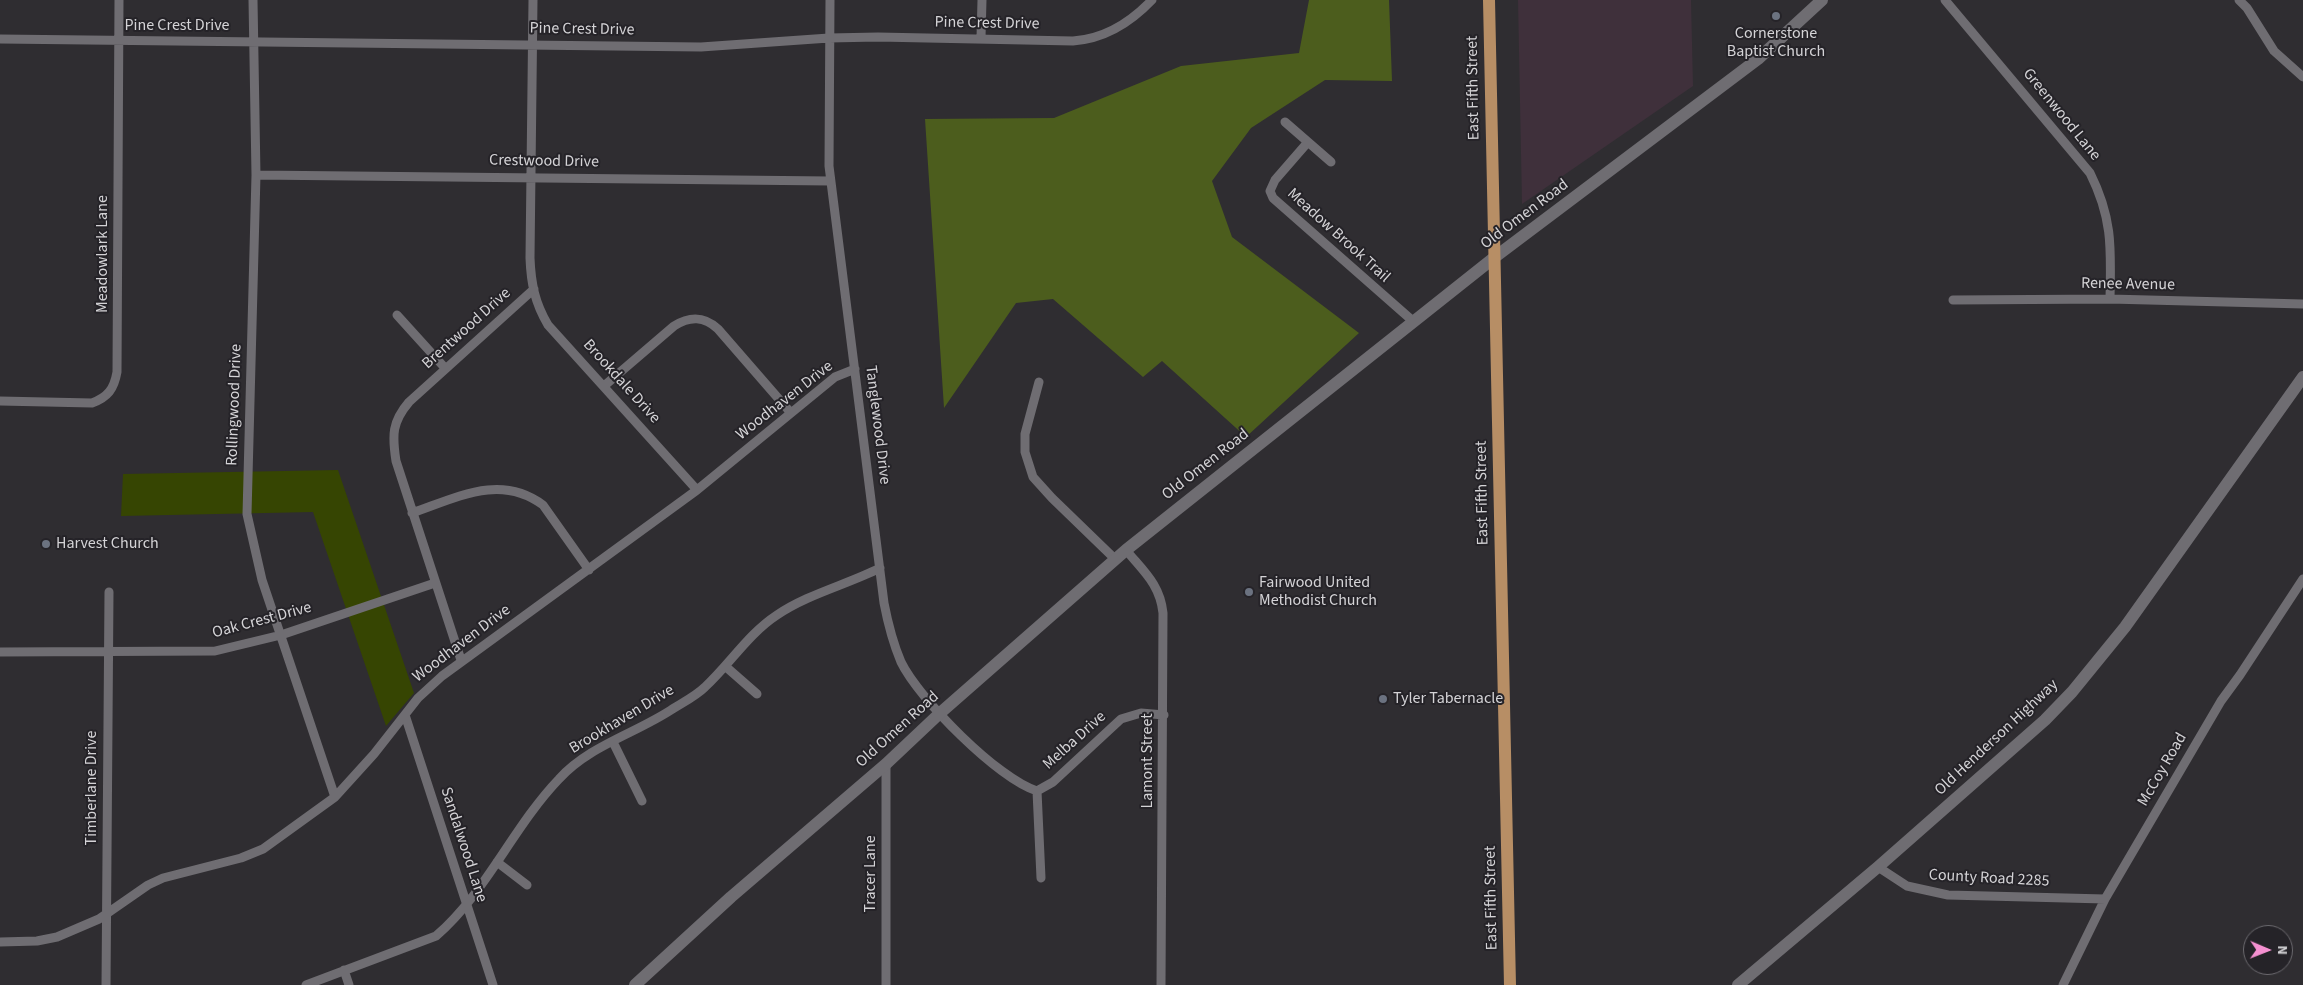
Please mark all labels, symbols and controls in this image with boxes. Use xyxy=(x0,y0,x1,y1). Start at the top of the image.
marker: Cornerstone Baptist Church xyxy=(1770,10,1782,22)
street label: Pine Crest Drive xyxy=(934,13,1040,35)
street label: Pine Crest Drive xyxy=(124,16,230,36)
street label: Pine Crest Drive xyxy=(529,19,635,41)
place label: Cornerstone Baptist Church xyxy=(1727,24,1825,62)
street label: East Fifth Street xyxy=(1463,35,1485,141)
street label: Greenwood Lane xyxy=(2018,65,2104,165)
street label: Crestwood Drive xyxy=(489,151,599,173)
street label: Old Omen Road xyxy=(1477,176,1573,254)
street label: Meadow Brook Trail xyxy=(1283,185,1393,287)
street label: Meadowlark Lane xyxy=(93,195,113,313)
street label: Renee Avenue xyxy=(2081,275,2175,295)
street label: Brentwood Drive xyxy=(419,284,515,374)
street label: Brookdale Drive xyxy=(578,336,664,428)
street label: Rollingwood Drive xyxy=(223,344,247,466)
street label: Woodhaven Drive xyxy=(733,357,837,445)
street label: Tanglewood Drive xyxy=(860,364,894,486)
street label: Old Omen Road xyxy=(1159,425,1253,505)
street label: East Fifth Street xyxy=(1472,440,1494,546)
place label: Harvest Church xyxy=(56,534,159,554)
marker: Harvest Church xyxy=(40,538,52,550)
place label: Fairwood United Methodist Church xyxy=(1259,573,1377,611)
marker: Fairwood United Methodist Church xyxy=(1243,586,1255,598)
street label: Oak Crest Drive xyxy=(210,599,314,643)
street label: Woodhaven Drive xyxy=(409,601,515,687)
street label: Old Henderson Highway xyxy=(1931,676,2063,800)
street label: Brookhaven Drive xyxy=(566,681,678,759)
street label: Old Omen Road xyxy=(853,688,943,772)
place label: Tyler Tabernacle xyxy=(1393,689,1503,709)
marker: Tyler Tabernacle xyxy=(1377,693,1389,705)
street label: Melba Drive xyxy=(1040,708,1110,774)
street label: Lamont Street xyxy=(1138,713,1158,809)
street label: McCoy Road xyxy=(2134,730,2192,810)
street label: Timberlane Drive xyxy=(82,731,102,845)
street label: Sandalwood Lane xyxy=(435,785,491,905)
street label: Tracer Lane xyxy=(861,835,881,913)
street label: East Fifth Street xyxy=(1481,845,1503,951)
street label: County Road 2285 xyxy=(1928,866,2050,892)
north arrow xyxy=(2243,925,2293,975)
text: N xyxy=(2272,945,2292,955)

